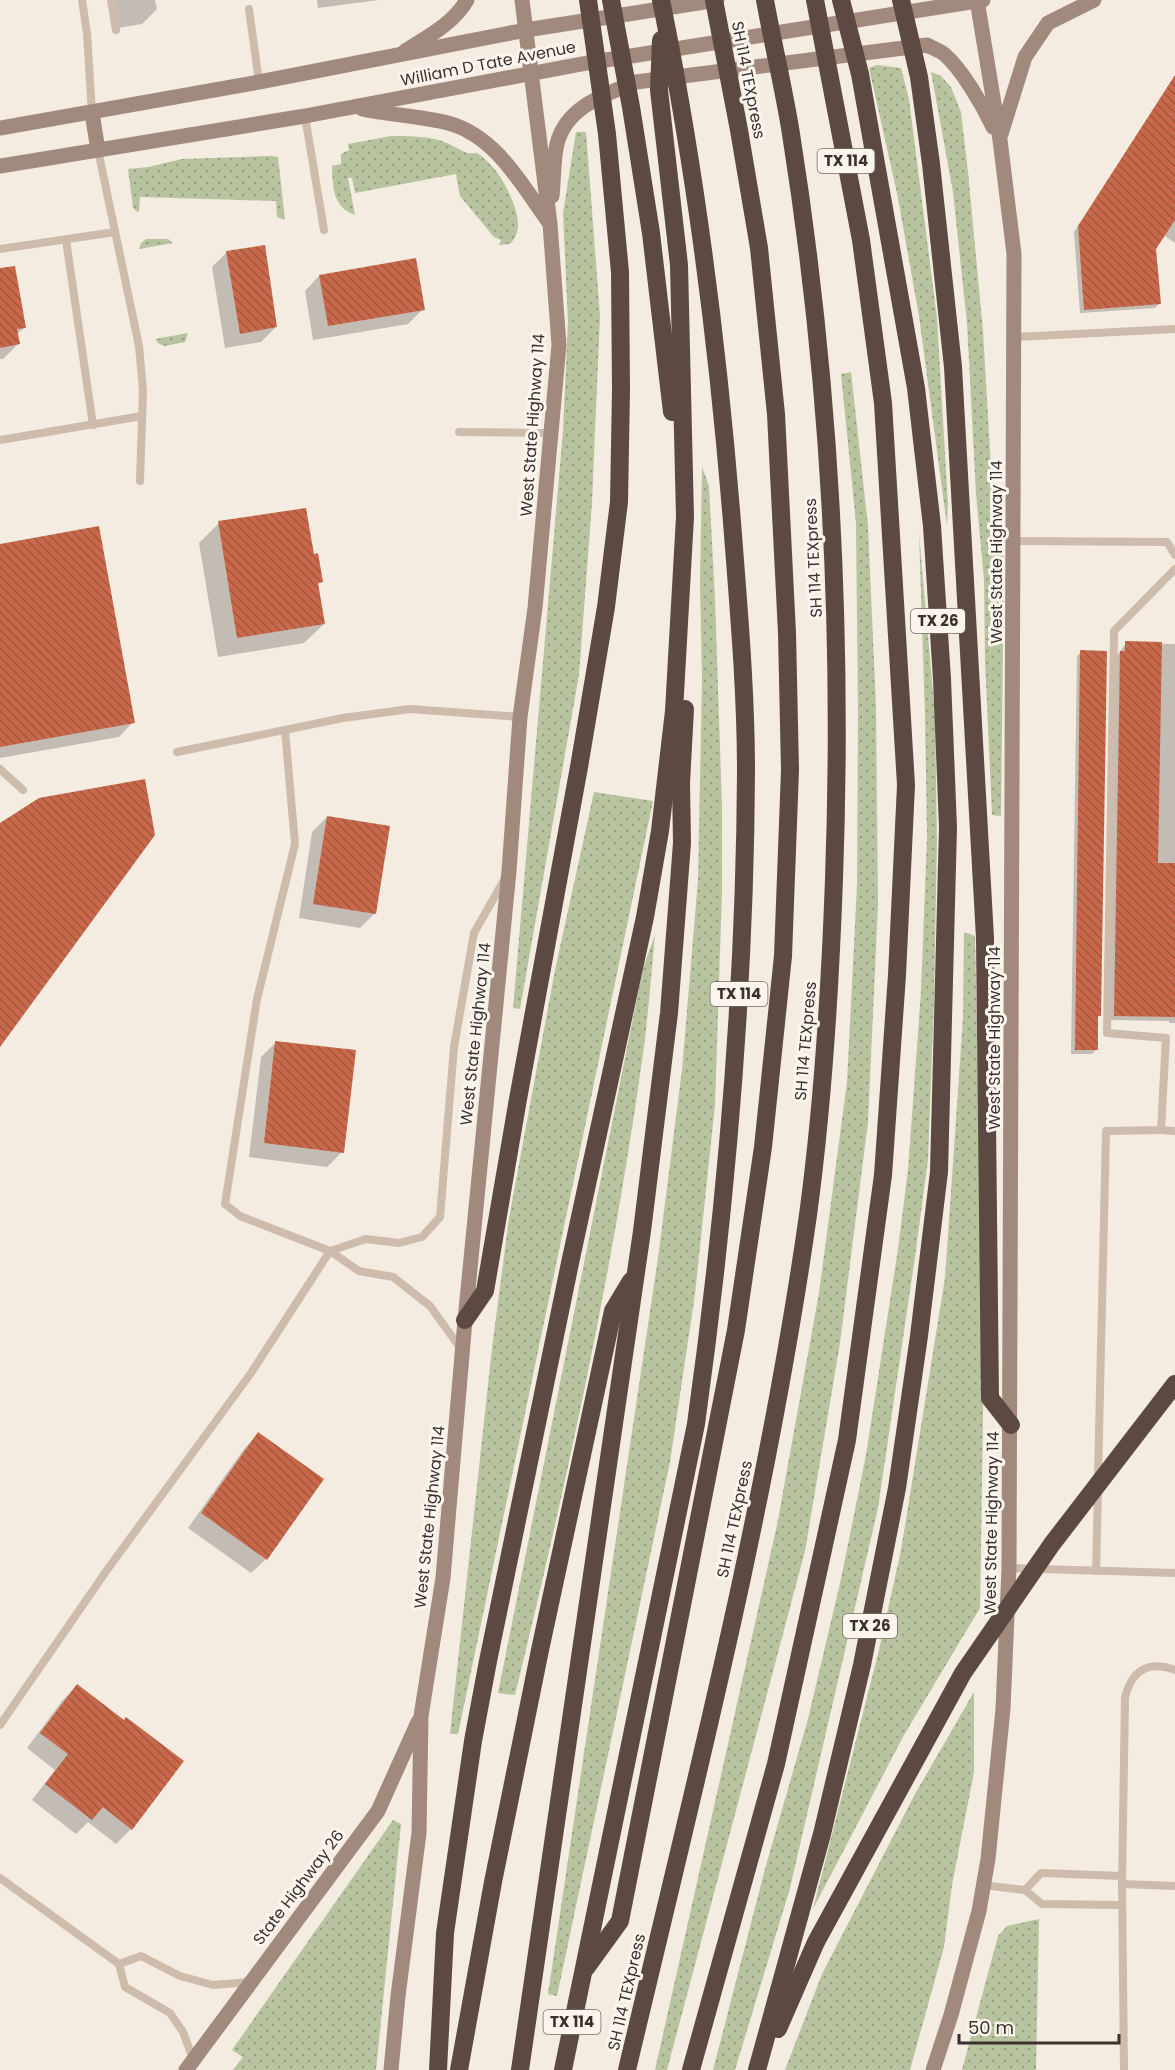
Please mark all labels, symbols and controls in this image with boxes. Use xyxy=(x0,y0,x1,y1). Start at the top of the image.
street label: SH 114 TEXpress xyxy=(726,19,771,141)
street label: William D Tate Avenue xyxy=(398,35,578,92)
road number: TX 114 xyxy=(818,149,874,173)
street label: West State Highway 114 xyxy=(515,333,550,517)
street label: West State Highway 114 xyxy=(985,460,1008,644)
street label: SH 114 TEXpress xyxy=(799,498,828,618)
road number: TX 26 xyxy=(911,609,965,633)
street label: West State Highway 114 xyxy=(454,942,497,1127)
street label: West State Highway 114 xyxy=(983,946,1006,1130)
street label: SH 114 TEXpress xyxy=(789,981,822,1102)
road number: TX 114 xyxy=(710,982,768,1006)
street label: West State Highway 114 xyxy=(408,1425,451,1610)
street label: West State Highway 114 xyxy=(978,1431,1005,1615)
street label: SH 114 TEXpress xyxy=(711,1458,758,1580)
road number: TX 26 xyxy=(843,1614,897,1638)
street label: State Highway 26 xyxy=(247,1825,349,1950)
street label: SH 114 TEXpress xyxy=(602,1931,651,2053)
scale bar xyxy=(959,2007,1120,2045)
road number: TX 114 xyxy=(544,2010,600,2034)
text: 50 m xyxy=(968,2015,1014,2040)

